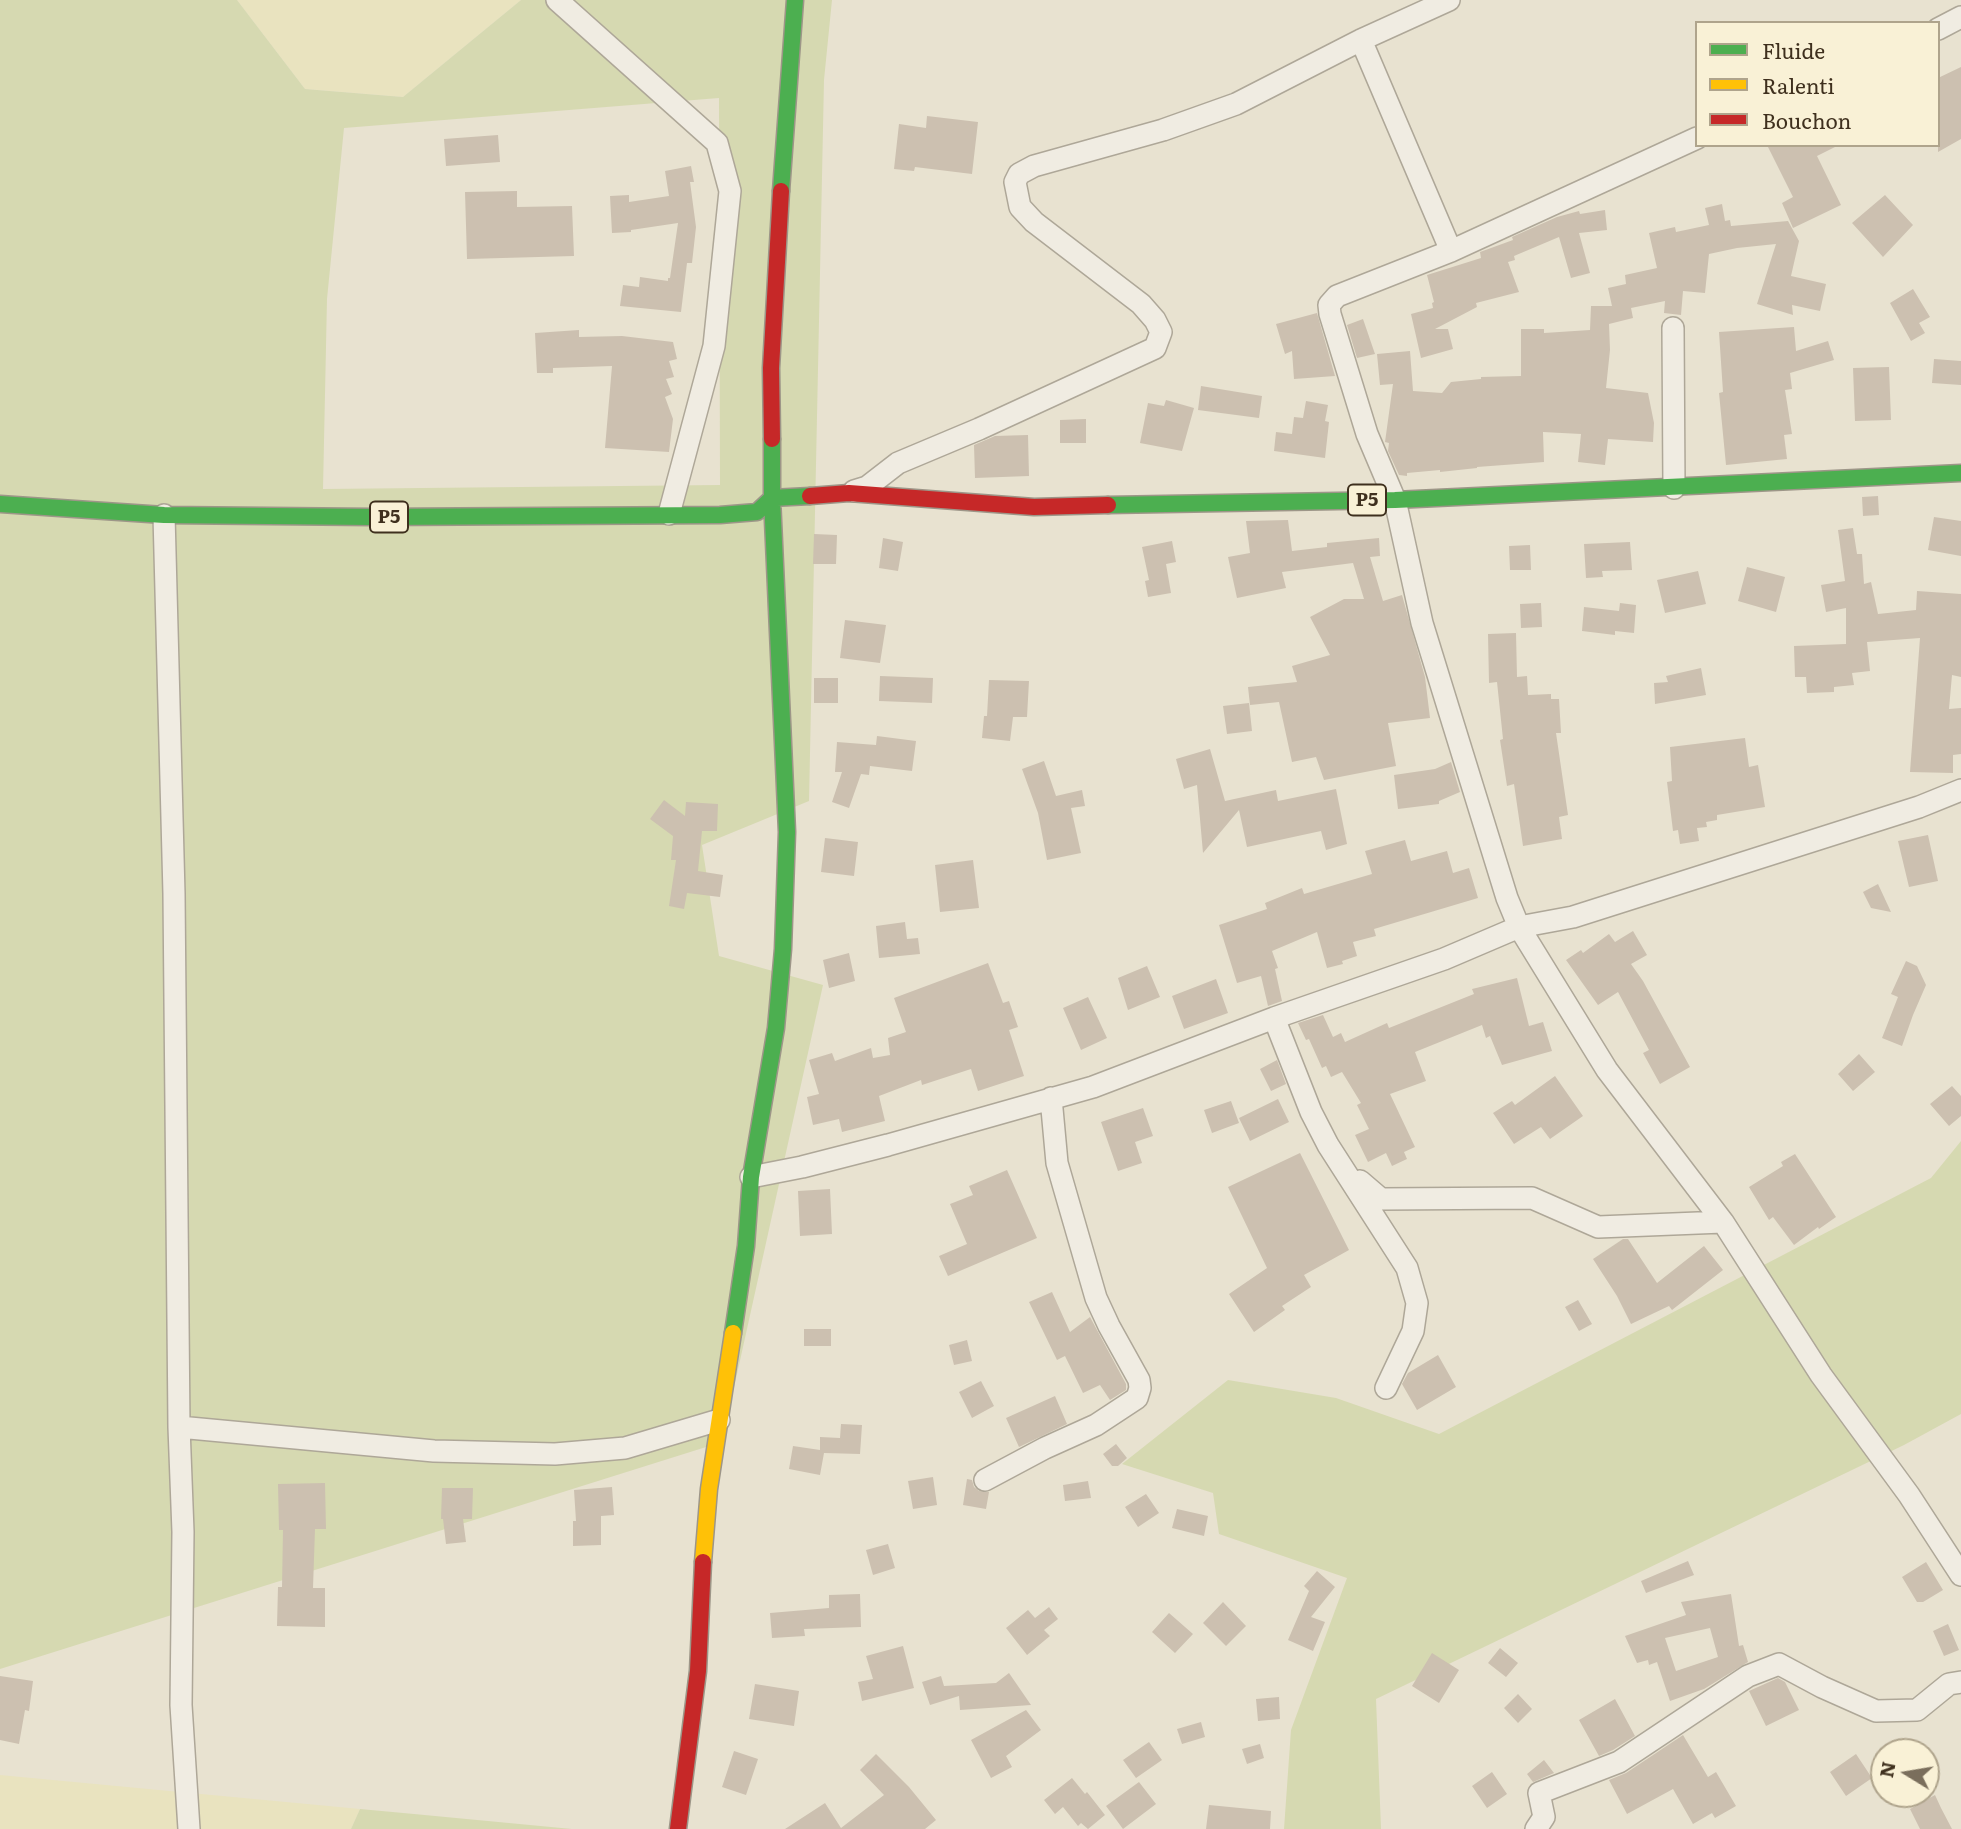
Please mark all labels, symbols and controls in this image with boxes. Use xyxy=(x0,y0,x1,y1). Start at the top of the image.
legend xyxy=(1695,21,1940,147)
text: Fluide xyxy=(1762,34,1825,65)
text: Ralenti xyxy=(1762,69,1835,100)
text: Bouchon xyxy=(1762,104,1851,135)
road number: P5 xyxy=(1348,485,1386,516)
road number: P5 xyxy=(370,502,408,532)
north arrow xyxy=(1870,1738,1940,1808)
text: N xyxy=(1871,1759,1902,1780)

